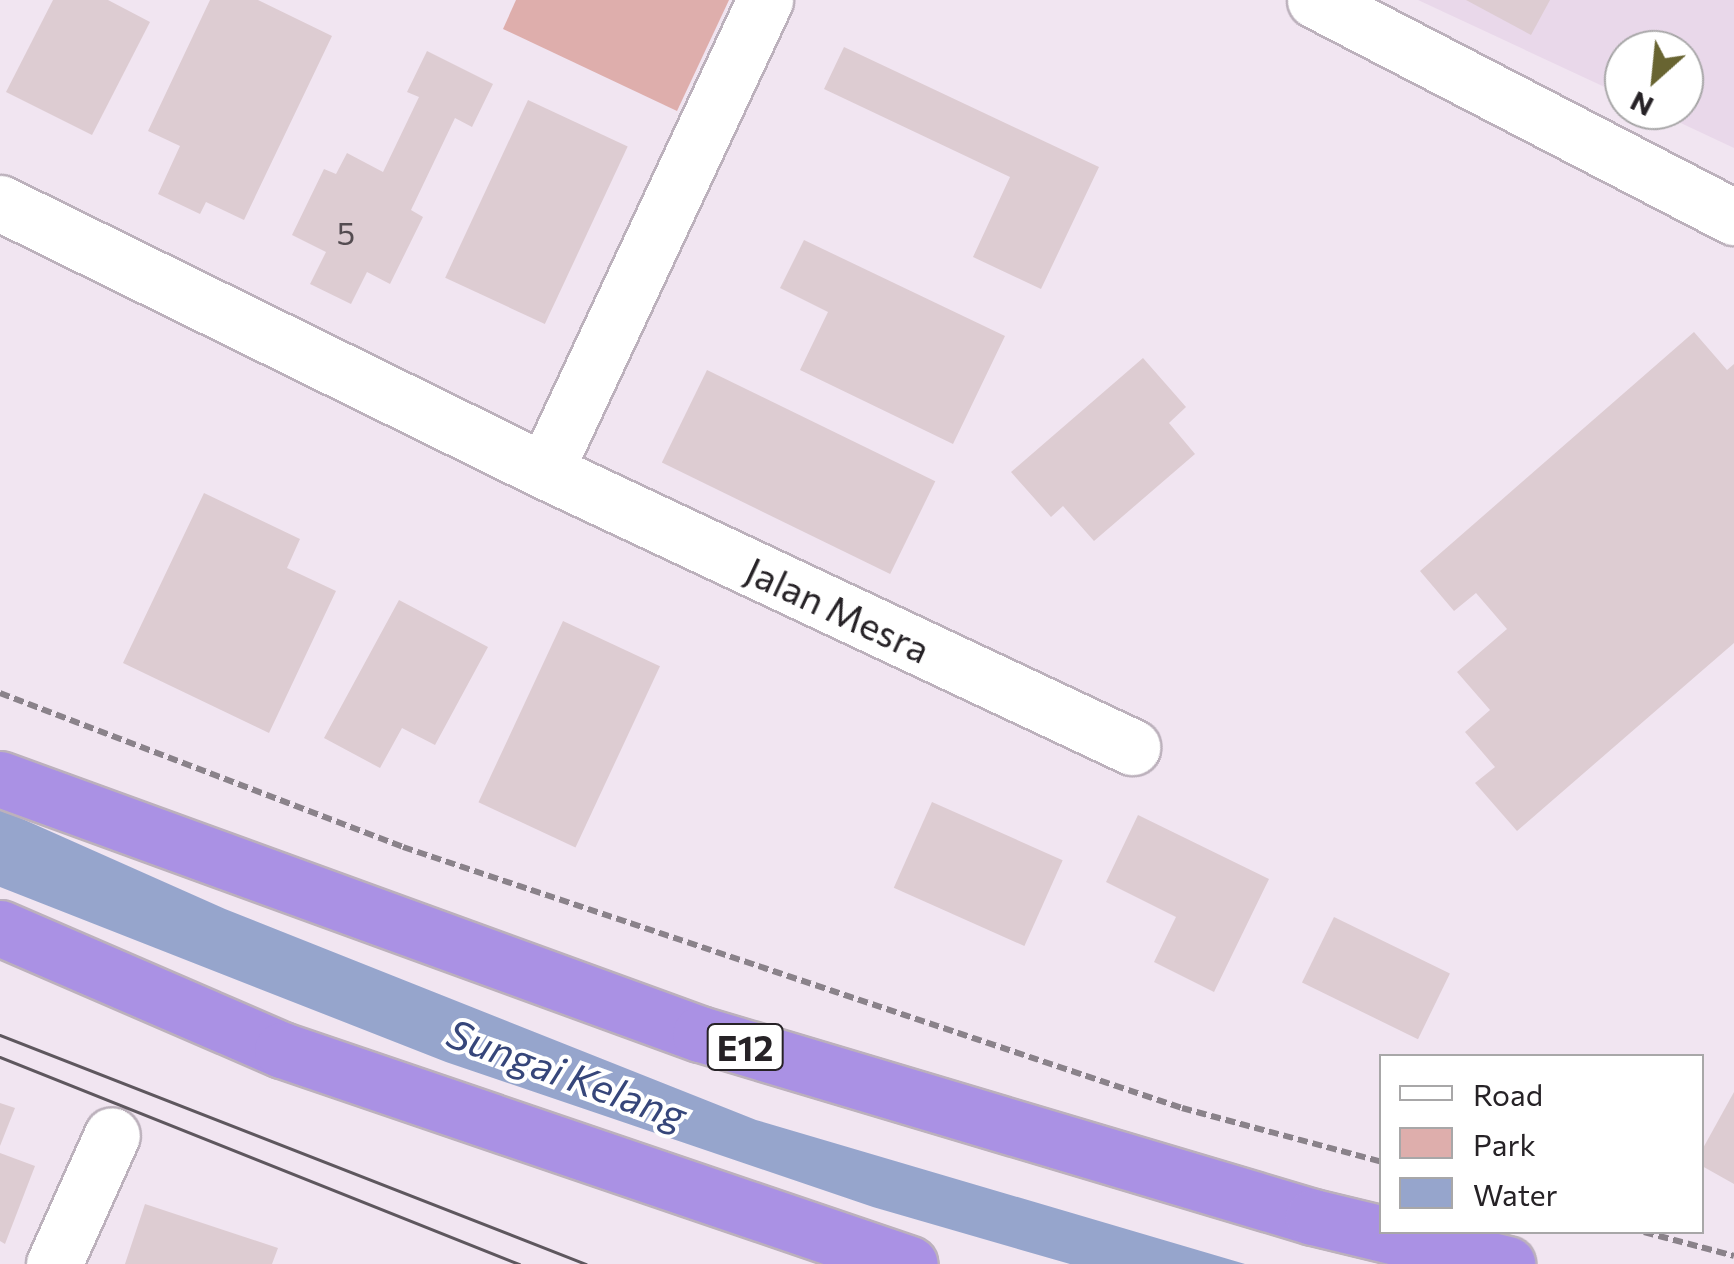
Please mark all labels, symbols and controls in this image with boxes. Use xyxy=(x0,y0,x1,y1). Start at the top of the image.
north arrow xyxy=(1604,30,1704,130)
text: N xyxy=(1624,85,1658,125)
house number: 5 xyxy=(337,213,355,251)
street label: Jalan Mesra xyxy=(739,547,937,671)
water label: Sungai Kelang xyxy=(441,1008,693,1138)
road number: E12 xyxy=(705,1017,785,1077)
legend xyxy=(1379,1054,1704,1234)
text: Road xyxy=(1473,1075,1543,1112)
text: Park xyxy=(1473,1125,1536,1162)
text: Water xyxy=(1473,1175,1558,1212)

